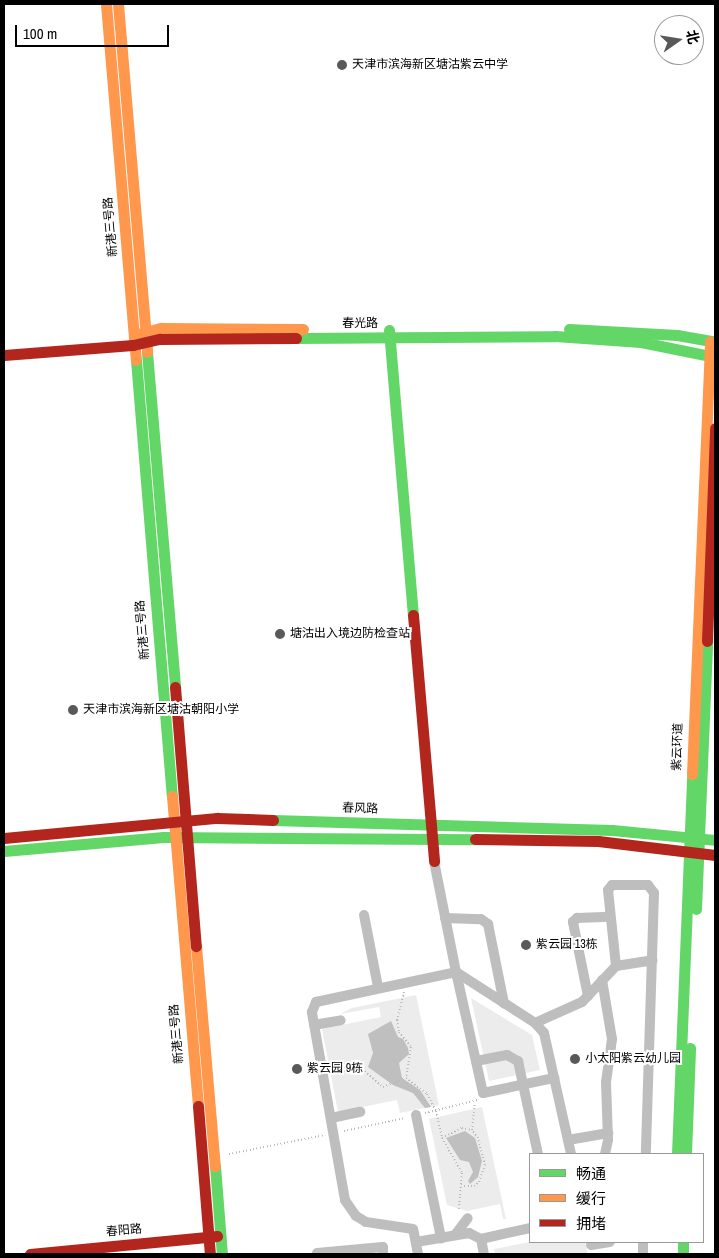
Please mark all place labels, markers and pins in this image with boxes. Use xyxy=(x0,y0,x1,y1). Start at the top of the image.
place label: 天津市滨海新区塘沽紫云中学 xyxy=(352,58,508,72)
marker: 天津市滨海新区塘沽紫云中学 xyxy=(336,59,348,71)
place label: 塘沽出入境边防检查站 xyxy=(290,627,410,641)
marker: 塘沽出入境边防检查站 xyxy=(274,628,286,640)
place label: 天津市滨海新区塘沽朝阳小学 xyxy=(83,703,239,717)
marker: 天津市滨海新区塘沽朝阳小学 xyxy=(67,704,79,716)
place label: 紫云园 13栋 xyxy=(536,938,598,952)
marker: 紫云园 13栋 xyxy=(520,939,532,951)
place label: 小太阳紫云幼儿园 xyxy=(585,1052,681,1066)
marker: 小太阳紫云幼儿园 xyxy=(569,1053,581,1065)
place label: 紫云园 9栋 xyxy=(307,1062,363,1076)
marker: 紫云园 9栋 xyxy=(291,1063,303,1075)

